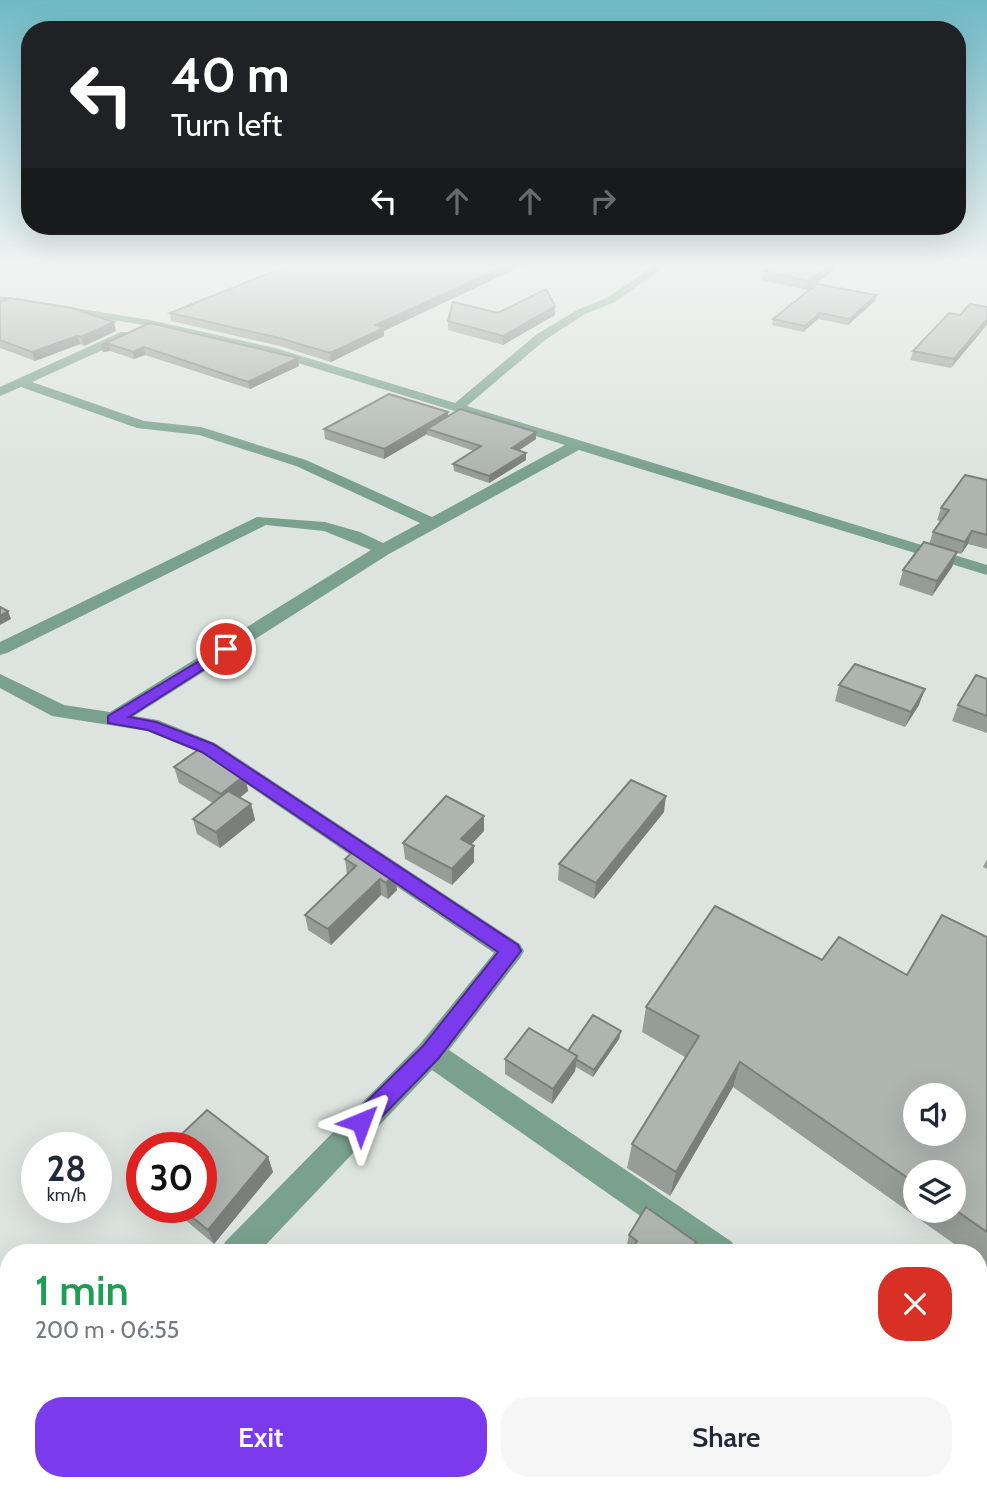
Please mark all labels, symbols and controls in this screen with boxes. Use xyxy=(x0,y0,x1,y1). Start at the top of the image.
text: 40 m xyxy=(171,45,290,104)
icon: left xyxy=(56,49,147,140)
text: Turn left xyxy=(171,105,282,144)
icon: left xyxy=(365,182,403,220)
icon: ahead xyxy=(438,182,476,220)
icon: ahead xyxy=(511,182,549,220)
icon: right xyxy=(584,182,622,220)
pin xyxy=(196,619,256,679)
icon: arrive xyxy=(207,630,245,668)
map controls xyxy=(903,1083,966,1223)
button: sound xyxy=(903,1083,966,1146)
position arrow xyxy=(324,1085,398,1159)
speed limit sign: 30 xyxy=(126,1132,217,1223)
text: 28 xyxy=(47,1147,86,1190)
button: layers xyxy=(903,1160,966,1223)
text: km/h xyxy=(47,1184,86,1206)
text: 1 min xyxy=(35,1264,129,1316)
button: close xyxy=(878,1267,952,1341)
text: 200 m · 06:55 xyxy=(35,1316,179,1344)
button: Exit xyxy=(35,1397,487,1477)
button: Share xyxy=(501,1397,952,1477)

